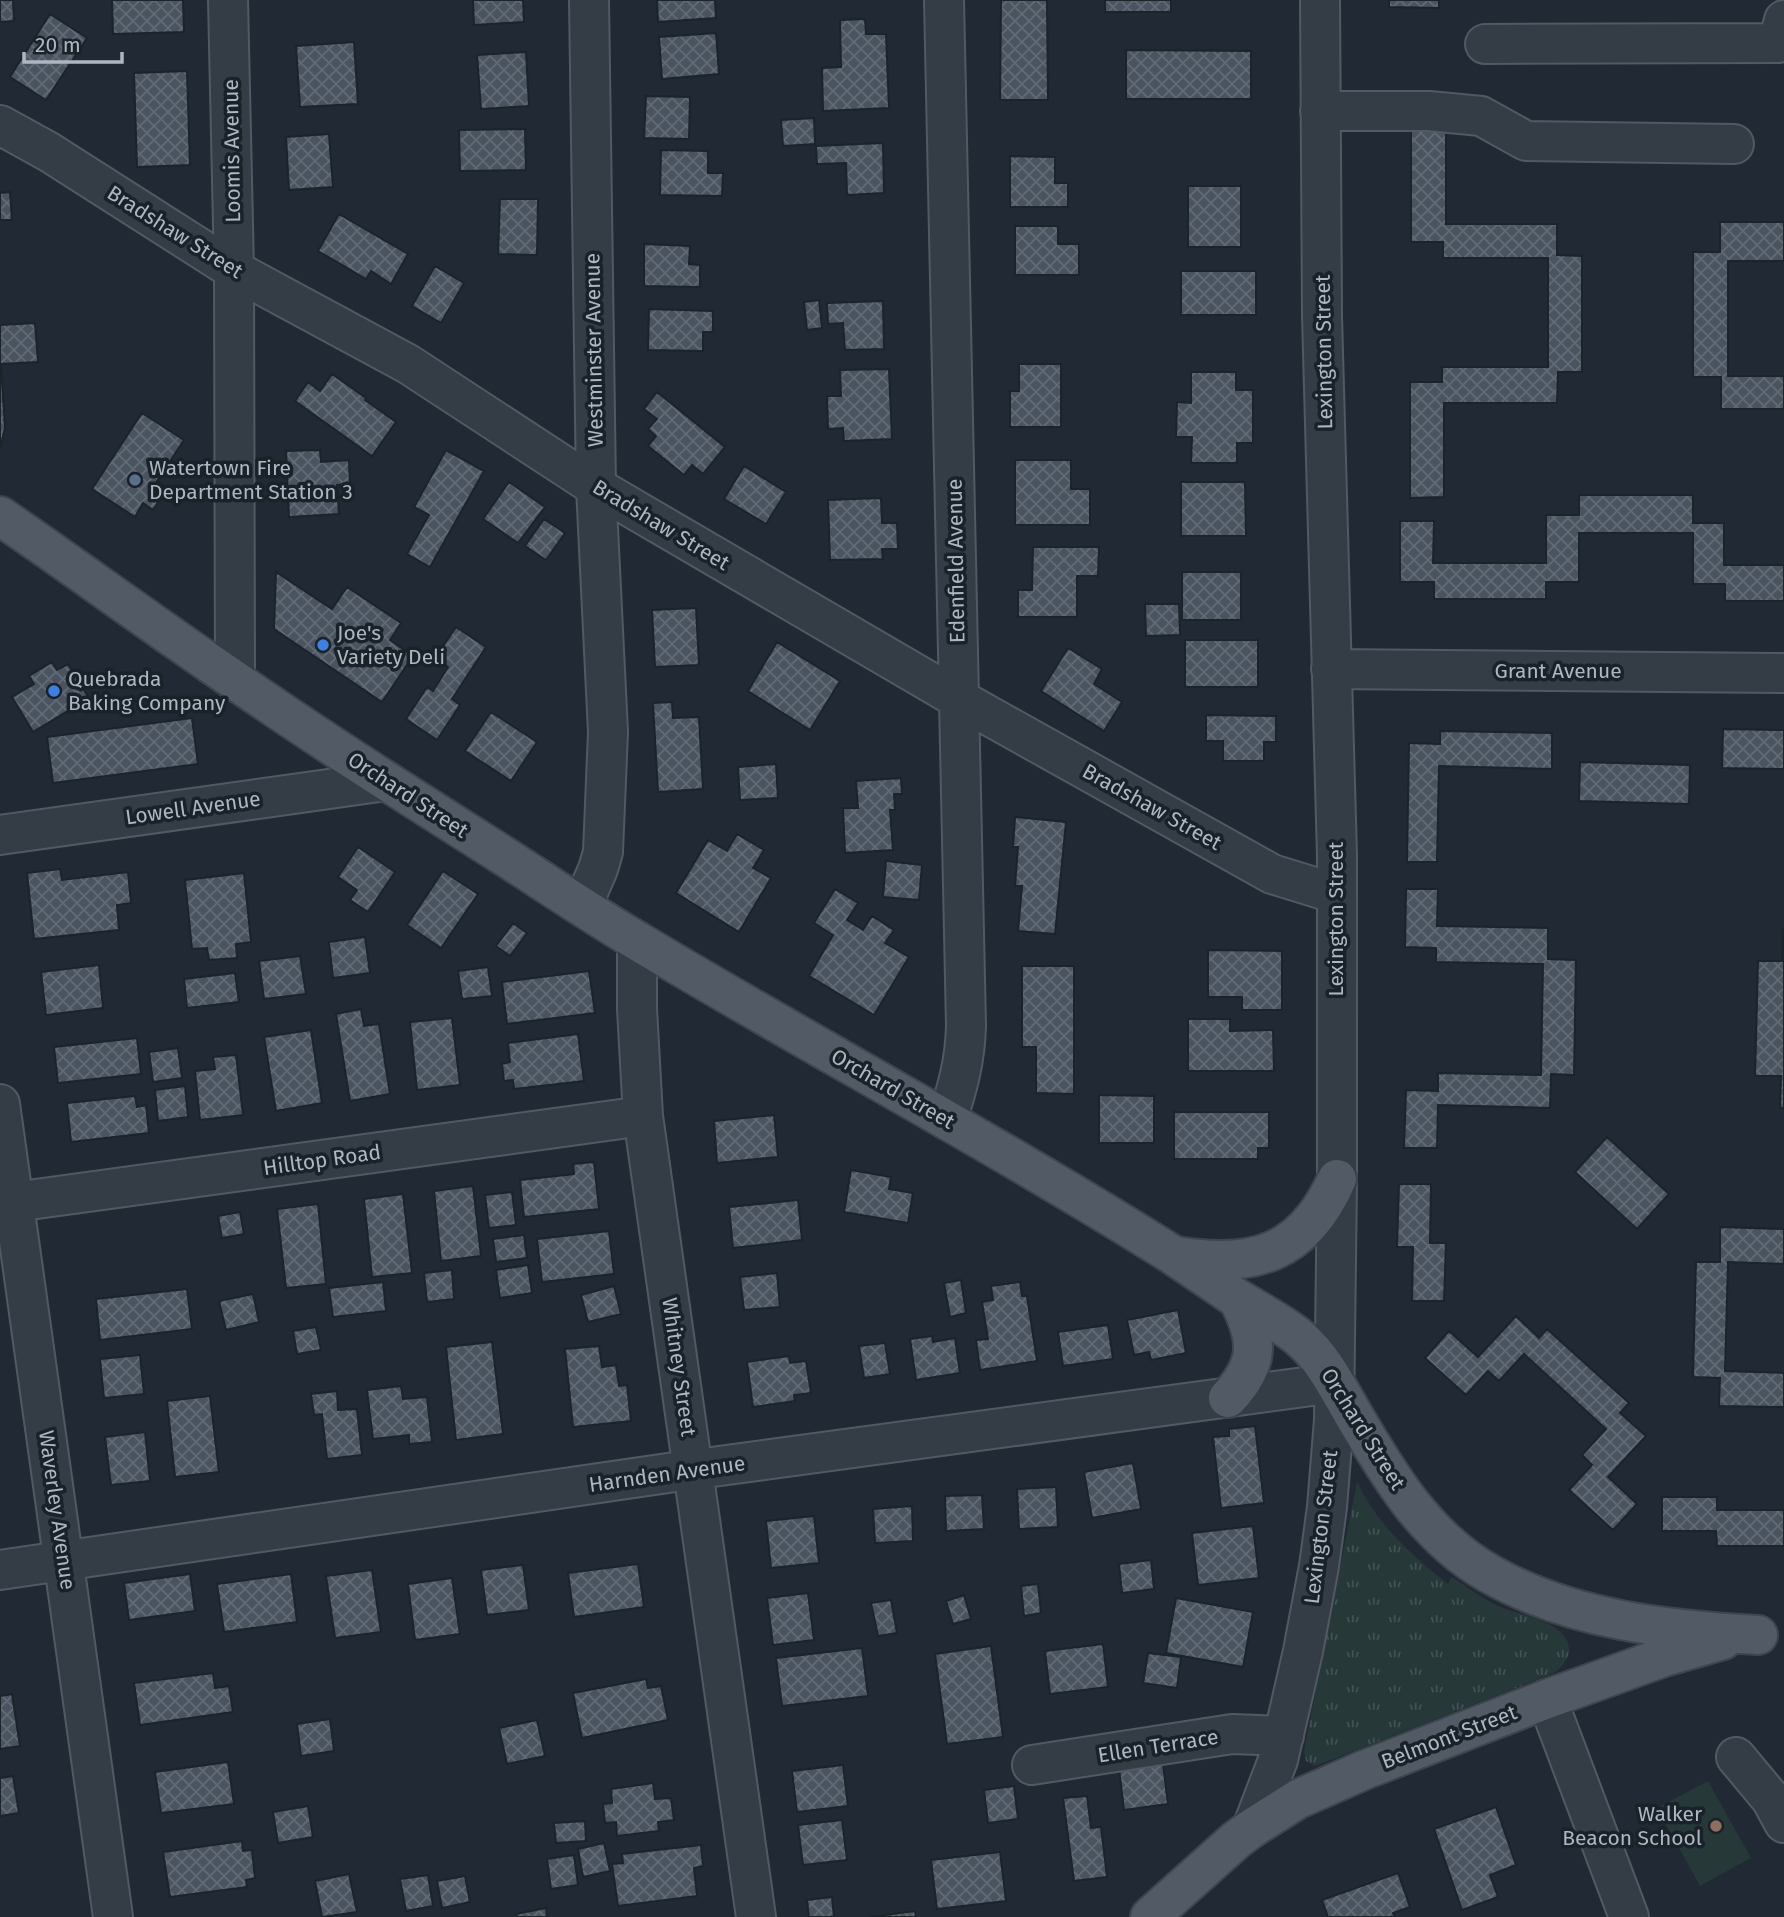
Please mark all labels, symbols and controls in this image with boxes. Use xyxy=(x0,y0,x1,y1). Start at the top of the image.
scale bar xyxy=(24,21,122,65)
text: 20 m xyxy=(35,32,81,58)
street label: Loomis Avenue xyxy=(218,79,246,223)
street label: Bradshaw Street xyxy=(102,180,248,284)
street label: Westminster Avenue xyxy=(579,253,609,447)
street label: Lexington Street xyxy=(1310,274,1338,430)
place label: Watertown Fire Department Station 3 xyxy=(149,455,353,505)
marker: Watertown Fire Department Station 3 xyxy=(127,472,143,488)
street label: Bradshaw Street xyxy=(588,474,735,576)
street label: Edenfield Avenue xyxy=(942,479,970,643)
place label: Joe's Variety Deli xyxy=(337,620,445,670)
marker: Joe's Variety Deli xyxy=(315,637,331,653)
street label: Grant Avenue xyxy=(1494,658,1622,684)
place label: Quebrada Baking Company xyxy=(68,666,226,716)
marker: Quebrada Baking Company xyxy=(46,683,62,699)
street label: Orchard Street xyxy=(343,746,473,844)
street label: Bradshaw Street xyxy=(1078,758,1227,856)
street label: Lowell Avenue xyxy=(124,786,262,830)
street label: Lexington Street xyxy=(1323,841,1349,996)
street label: Orchard Street xyxy=(827,1043,960,1135)
street label: Hilltop Road xyxy=(262,1139,382,1181)
street label: Whitney Street xyxy=(656,1296,702,1438)
street label: Orchard Street xyxy=(1315,1363,1411,1495)
street label: Waverley Avenue xyxy=(33,1429,81,1591)
street label: Lexington Street xyxy=(1299,1448,1343,1605)
street label: Harnden Avenue xyxy=(587,1450,747,1498)
street label: Belmont Street xyxy=(1378,1699,1521,1775)
street label: Ellen Terrace xyxy=(1096,1724,1220,1768)
place label: Walker Beacon School xyxy=(1562,1801,1702,1851)
marker: Walker Beacon School xyxy=(1708,1818,1724,1834)

